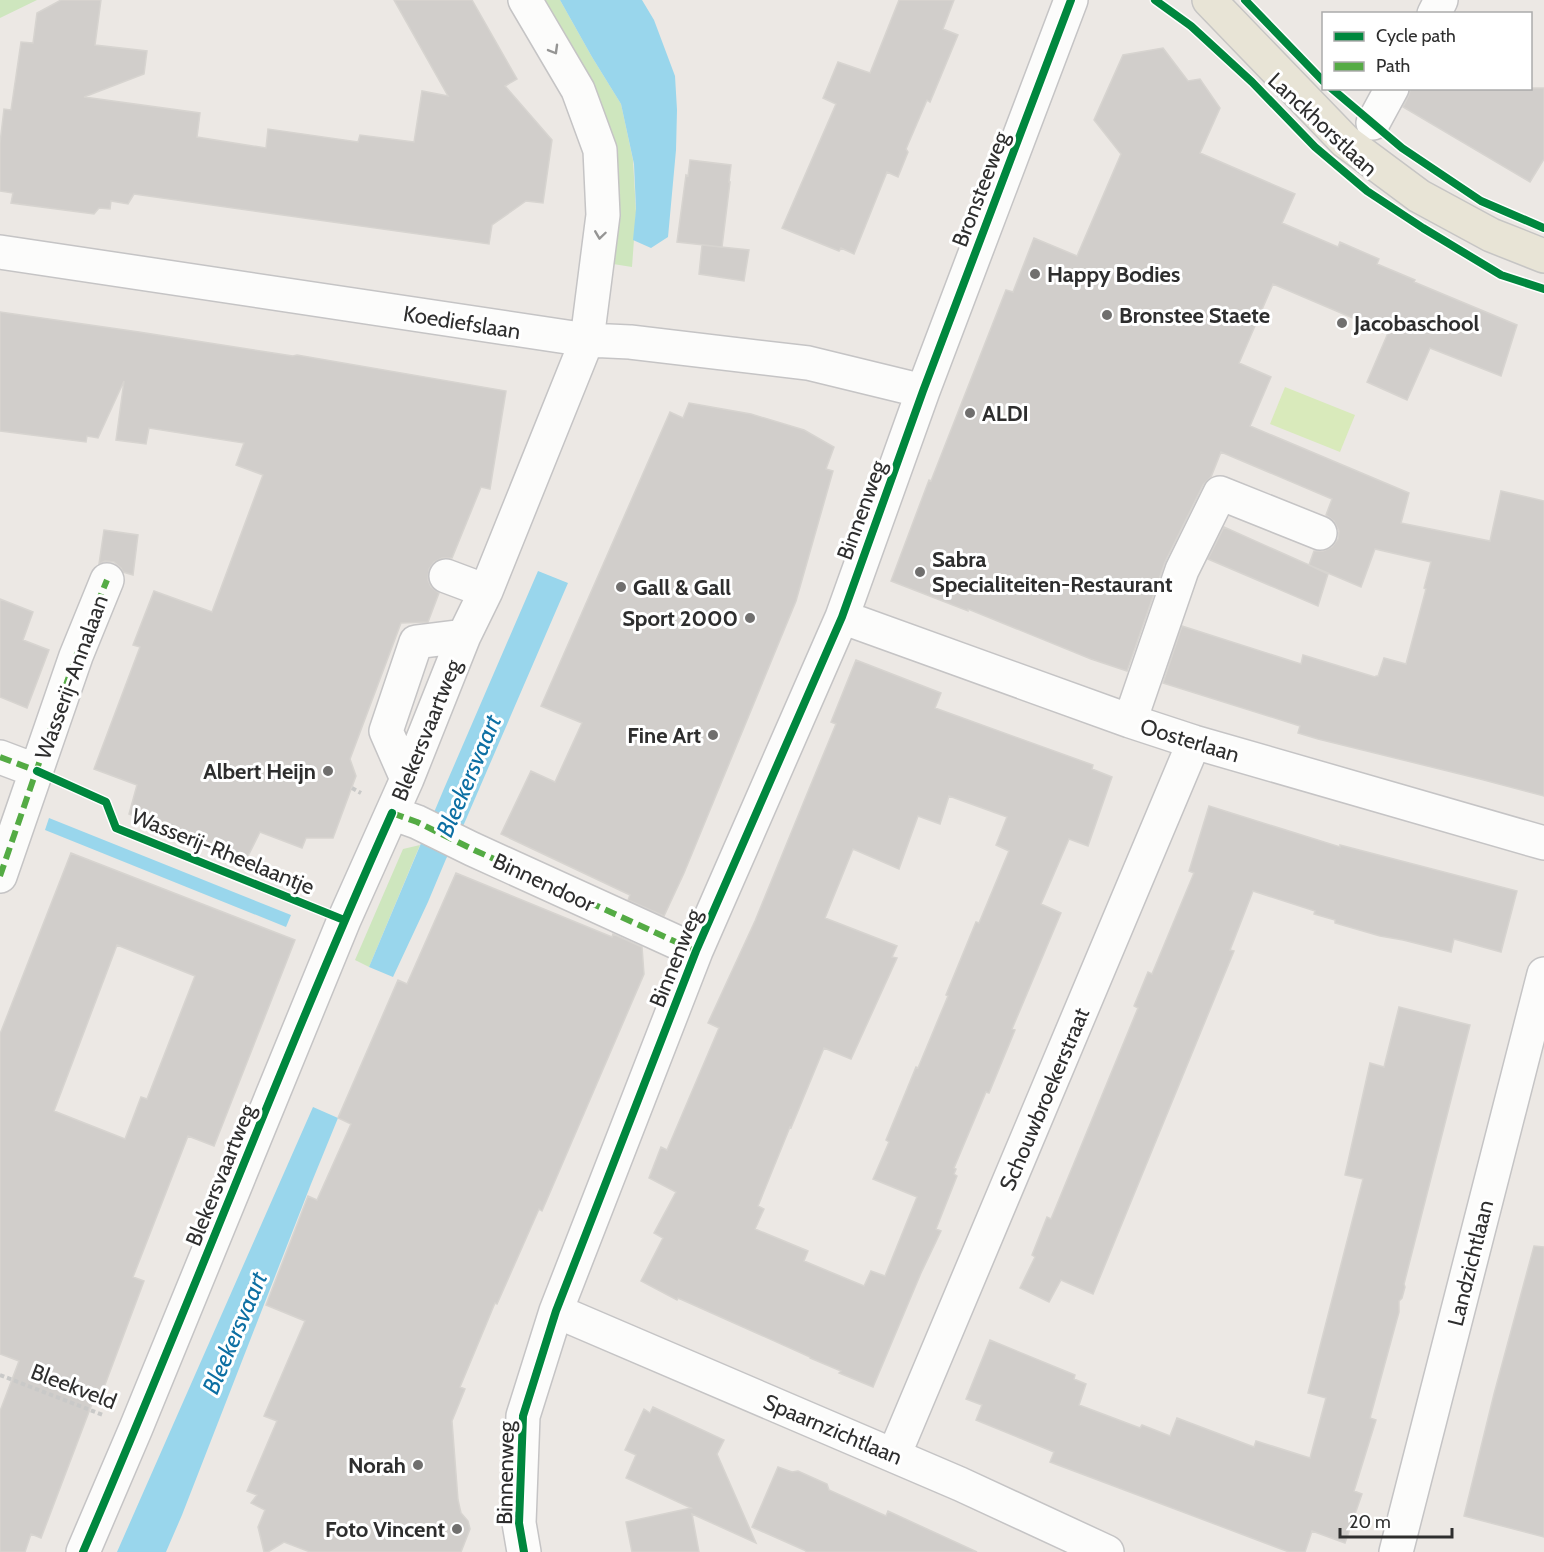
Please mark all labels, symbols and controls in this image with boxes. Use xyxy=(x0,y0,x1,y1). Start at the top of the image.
legend xyxy=(1322,12,1532,90)
text: Cycle path xyxy=(1376,25,1456,47)
one-way arrow xyxy=(547,44,559,55)
text: Path xyxy=(1376,55,1410,77)
street label: Lanckhorstlaan xyxy=(1262,67,1383,182)
street label: Bronsteeweg xyxy=(946,127,1015,251)
one-way arrow xyxy=(595,230,607,239)
place label: Happy Bodies xyxy=(1047,261,1180,288)
marker: Happy Bodies xyxy=(1028,267,1042,281)
street label: Koediefslaan xyxy=(401,300,522,345)
place label: Bronstee Staete xyxy=(1119,302,1270,329)
marker: Bronstee Staete xyxy=(1100,308,1114,322)
place label: Jacobaschool xyxy=(1353,310,1479,337)
marker: Jacobaschool xyxy=(1335,316,1349,330)
place label: ALDI xyxy=(982,400,1029,427)
marker: ALDI xyxy=(963,406,977,420)
street label: Binnenweg xyxy=(831,456,892,564)
place label: Sabra Specialiteiten-Restaurant xyxy=(932,546,1173,598)
marker: Sabra Specialiteiten-Restaurant xyxy=(913,565,927,579)
place label: Gall & Gall xyxy=(633,574,731,601)
marker: Gall & Gall xyxy=(614,580,628,594)
street label: Wasserij-Annalaan xyxy=(29,591,114,763)
place label: Sport 2000 xyxy=(622,605,738,632)
marker: Sport 2000 xyxy=(743,611,757,625)
street label: Blekersvaartweg xyxy=(386,654,468,805)
water label: Bleekersvaart xyxy=(430,710,507,841)
street label: Oosterlaan xyxy=(1137,713,1243,768)
place label: Fine Art xyxy=(627,722,701,749)
marker: Fine Art xyxy=(706,728,720,742)
place label: Albert Heijn xyxy=(203,758,316,785)
marker: Albert Heijn xyxy=(321,764,335,778)
street label: Wasserij-Rheelaantje xyxy=(127,802,318,900)
street label: Binnendoor xyxy=(489,847,599,918)
street label: Binnenweg xyxy=(644,904,708,1011)
street label: Schouwbroekerstraat xyxy=(994,1003,1095,1195)
street label: Blekersvaartweg xyxy=(180,1099,262,1250)
street label: Landzichtlaan xyxy=(1442,1197,1499,1329)
water label: Bleekersvaart xyxy=(196,1267,273,1398)
street label: Bleekveld xyxy=(27,1358,121,1415)
street label: Spaarnzichtlaan xyxy=(759,1388,906,1471)
street label: Binnenweg xyxy=(491,1420,520,1525)
place label: Norah xyxy=(348,1452,406,1479)
marker: Norah xyxy=(411,1458,425,1472)
scale bar xyxy=(1340,1501,1452,1539)
text: 20 m xyxy=(1349,1511,1391,1533)
place label: Foto Vincent xyxy=(325,1516,445,1543)
marker: Foto Vincent xyxy=(450,1522,464,1536)

